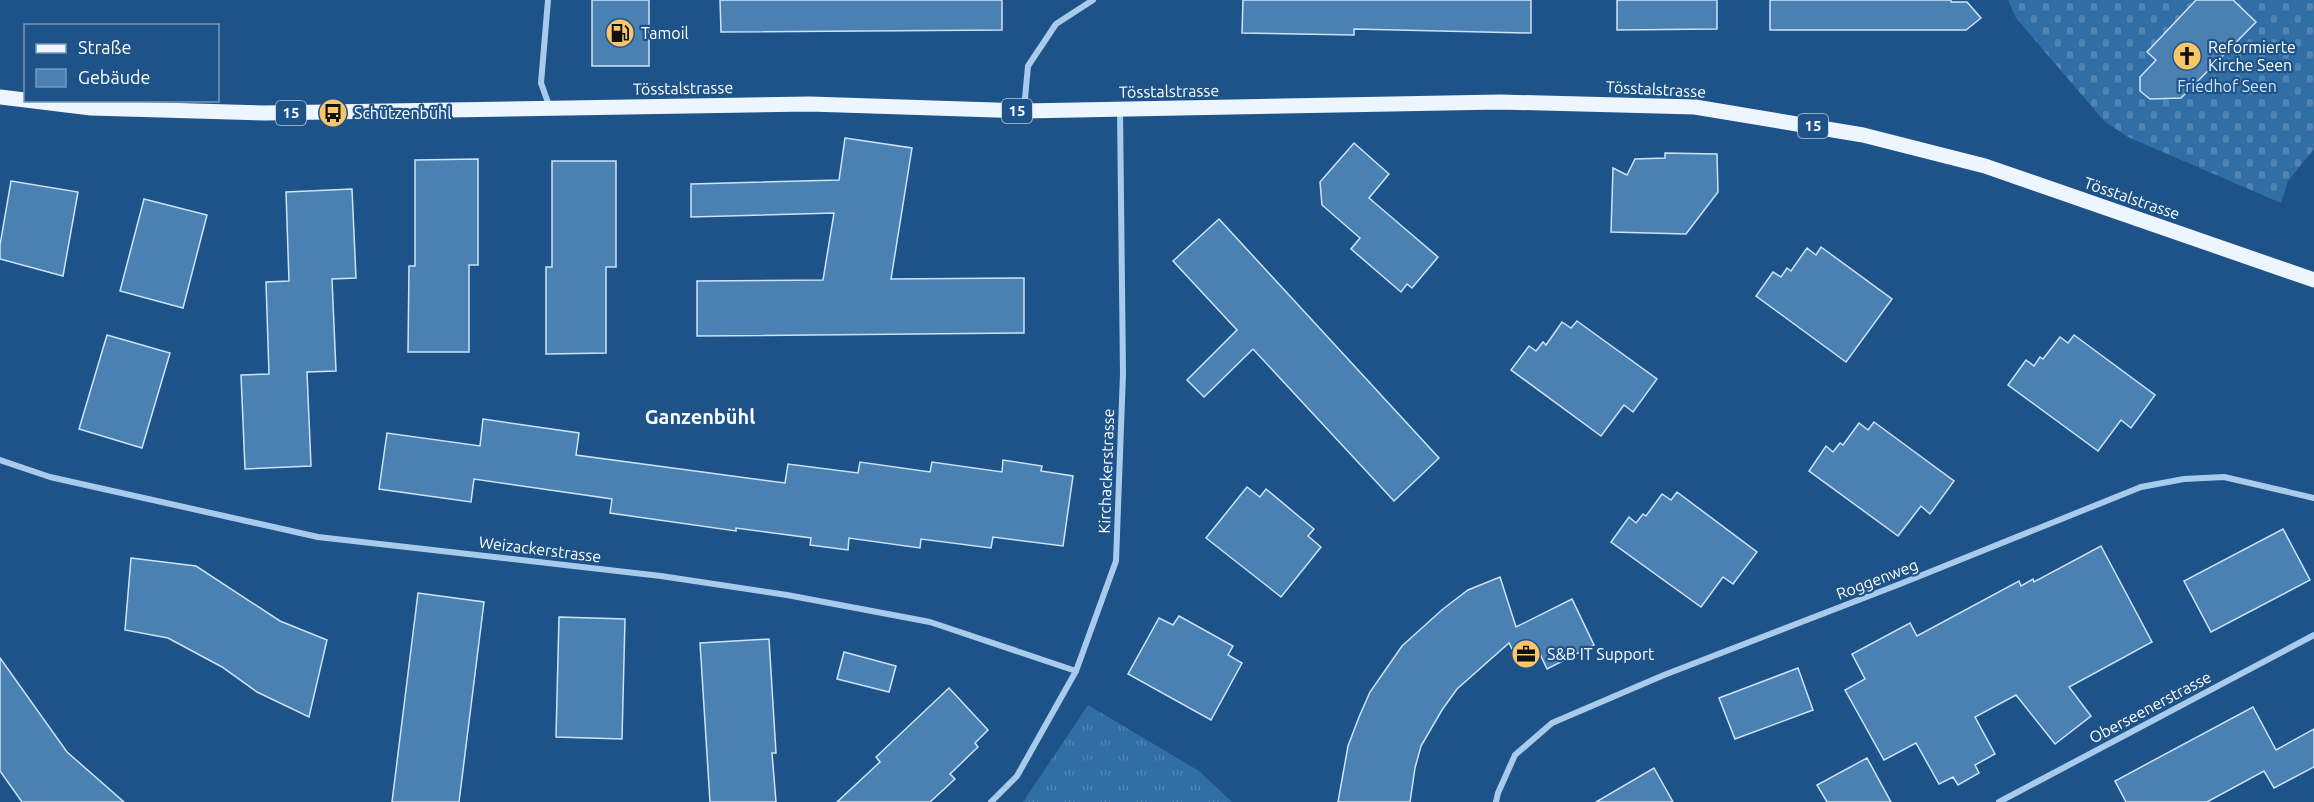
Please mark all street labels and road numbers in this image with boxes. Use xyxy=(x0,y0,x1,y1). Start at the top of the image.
street label: Tösstalstrasse xyxy=(1605,77,1707,101)
street label: Tösstalstrasse xyxy=(633,78,733,98)
street label: Tösstalstrasse xyxy=(1119,81,1219,101)
road number: 15 xyxy=(1002,99,1032,123)
road number: 15 xyxy=(276,101,306,125)
road number: 15 xyxy=(1798,114,1828,138)
street label: Tösstalstrasse xyxy=(2082,173,2182,223)
street label: Kirchackerstrasse xyxy=(1095,408,1117,534)
street label: Weizackerstrasse xyxy=(478,533,602,565)
street label: Roggenweg xyxy=(1834,555,1920,603)
street label: Oberseenerstrasse xyxy=(2086,667,2214,747)

